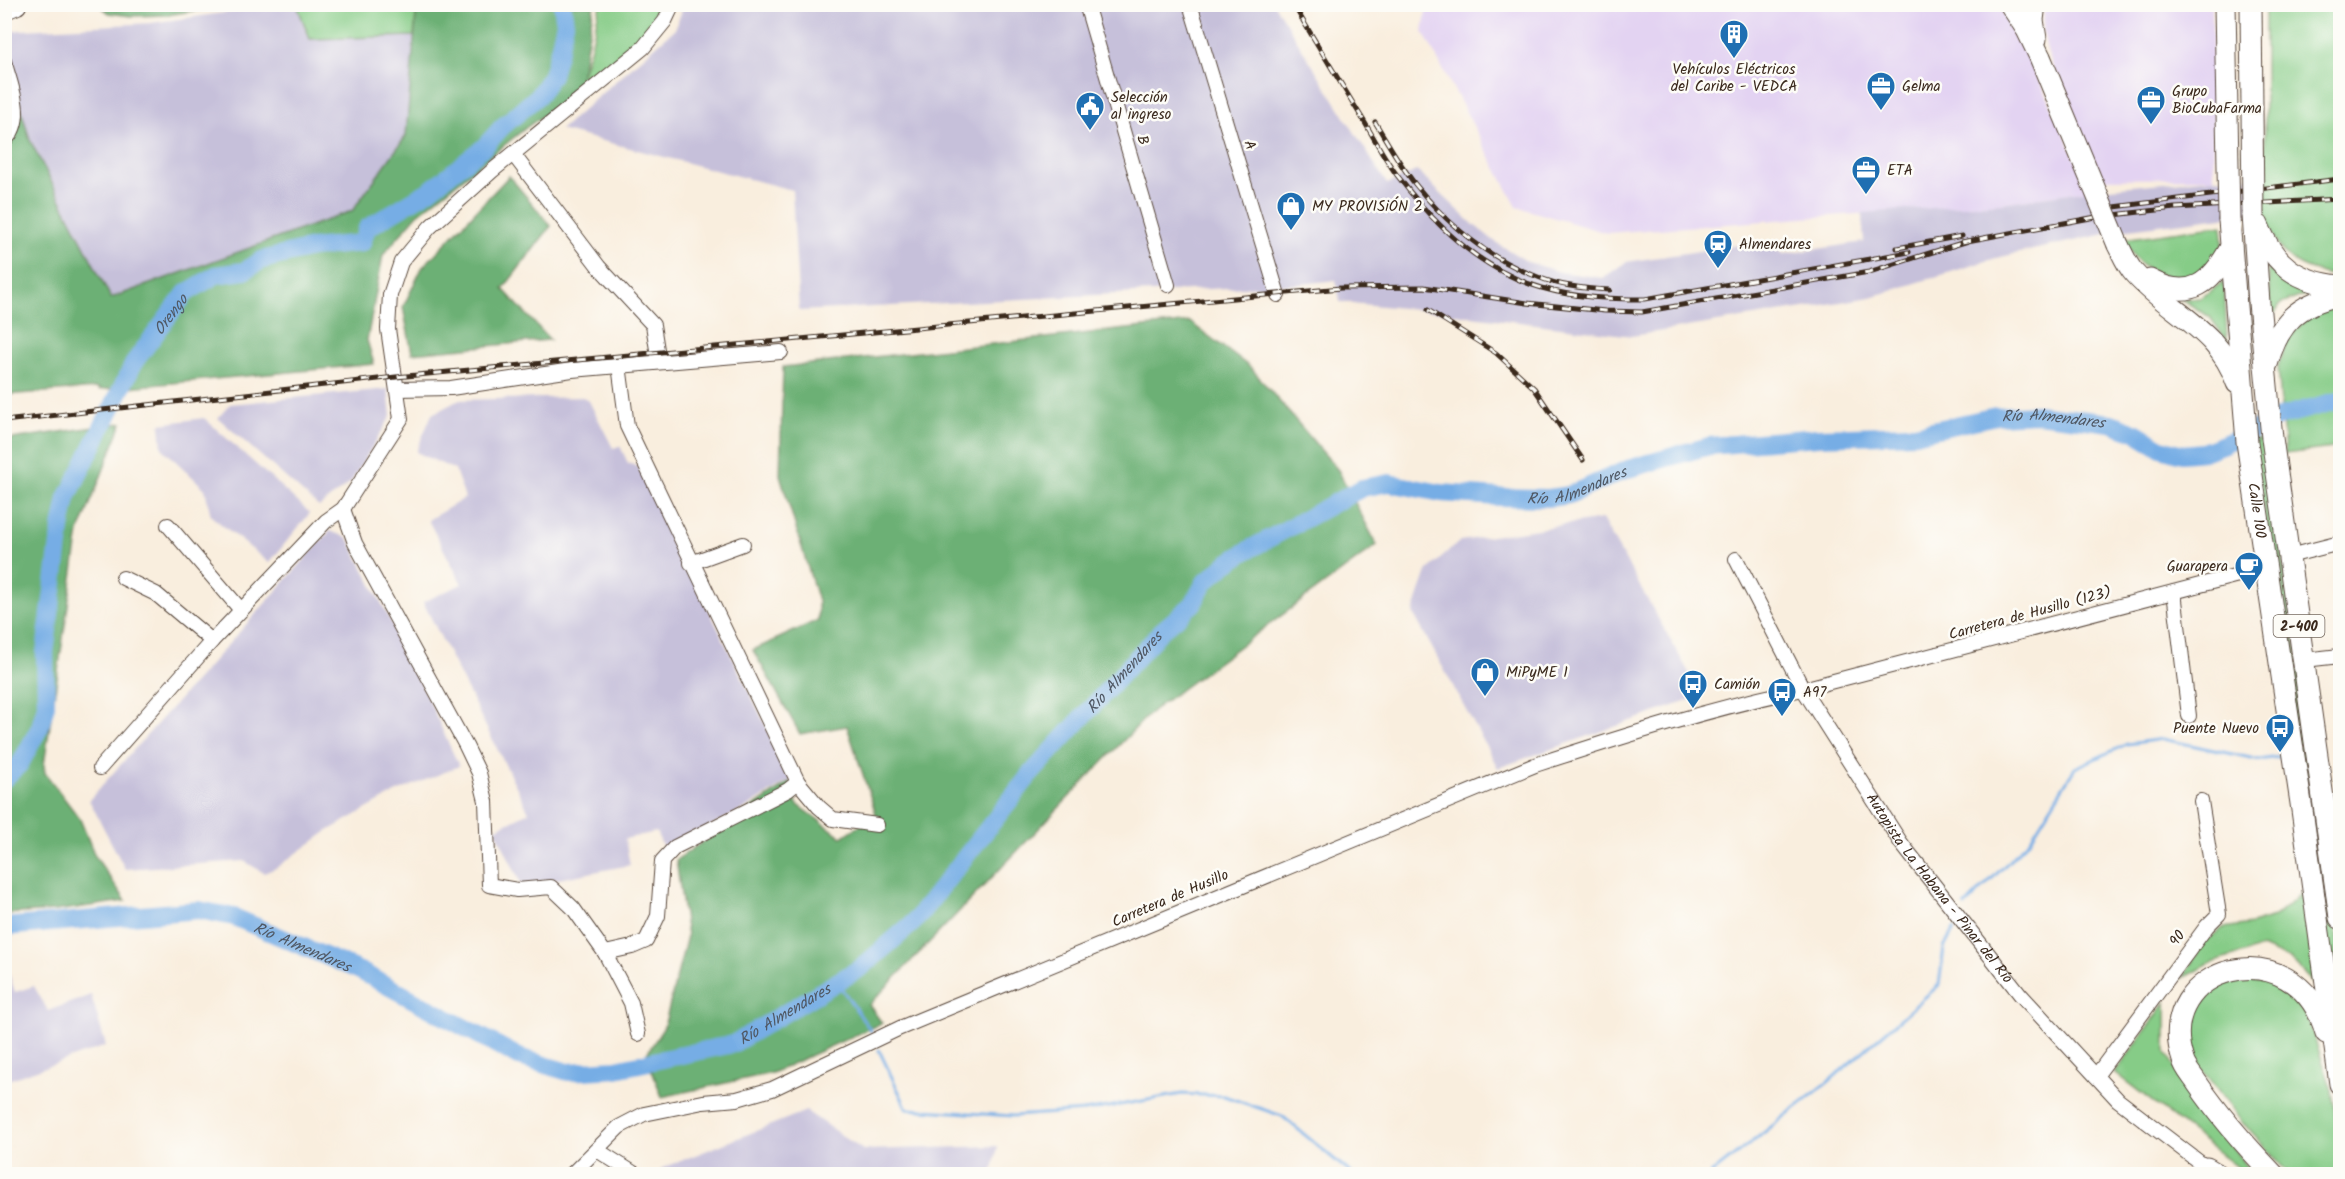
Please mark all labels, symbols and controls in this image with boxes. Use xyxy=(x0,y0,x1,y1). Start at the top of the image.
building icon: Vehículos Eléctricos del Caribe - VEDCA xyxy=(1718,18,1750,60)
place label: Vehículos Eléctricos del Caribe - VEDCA xyxy=(1671,58,1797,99)
office icon: Gelma xyxy=(1865,70,1897,112)
place label: Gelma xyxy=(1902,75,1941,99)
place label: Grupo BioCubaFarma xyxy=(2172,80,2262,121)
office icon: Grupo BioCubaFarma xyxy=(2135,84,2167,126)
place label: Selección al ingreso xyxy=(1111,86,1172,127)
public building icon: Selección al ingreso xyxy=(1074,90,1106,132)
street label: B xyxy=(1129,132,1155,148)
street label: A xyxy=(1236,137,1262,153)
office icon: ETA xyxy=(1850,154,1882,196)
place label: ETA xyxy=(1887,159,1913,183)
shop icon: MY PROVISiÓN 2 xyxy=(1275,190,1307,232)
place label: MY PROVISiÓN 2 xyxy=(1312,195,1423,219)
station icon: Almendares xyxy=(1702,228,1734,270)
place label: Almendares xyxy=(1739,233,1812,257)
water label: Orengo xyxy=(148,288,196,341)
water label: Río Almendares xyxy=(2001,403,2108,436)
water label: Río Almendares xyxy=(1527,459,1633,512)
street label: Calle 100 xyxy=(2240,481,2272,541)
cafe icon: Guarapera xyxy=(2233,550,2265,592)
place label: Guarapera xyxy=(2167,555,2228,579)
street label: Carretera de Husillo (123) xyxy=(1946,581,2114,647)
road number: 2-400 xyxy=(2274,615,2324,637)
water label: Río Almendares xyxy=(1081,624,1171,720)
shop icon: MiPyME 1 xyxy=(1469,656,1501,698)
place label: MiPyME 1 xyxy=(1506,661,1568,685)
bus stop icon: Camión xyxy=(1677,668,1709,710)
place label: Camión xyxy=(1714,673,1760,697)
bus stop icon: A97 xyxy=(1766,676,1798,718)
place label: A97 xyxy=(1803,681,1827,705)
bus stop icon: Puente Nuevo xyxy=(2264,712,2296,754)
place label: Puente Nuevo xyxy=(2173,717,2259,741)
street label: Autopista La Habana - Pinar del Río xyxy=(1859,789,2019,989)
street label: Carretera de Husillo xyxy=(1108,863,1233,934)
water label: Río Almendares xyxy=(249,916,357,981)
street label: 90 xyxy=(2164,925,2192,952)
water label: Río Almendares xyxy=(734,976,838,1052)

